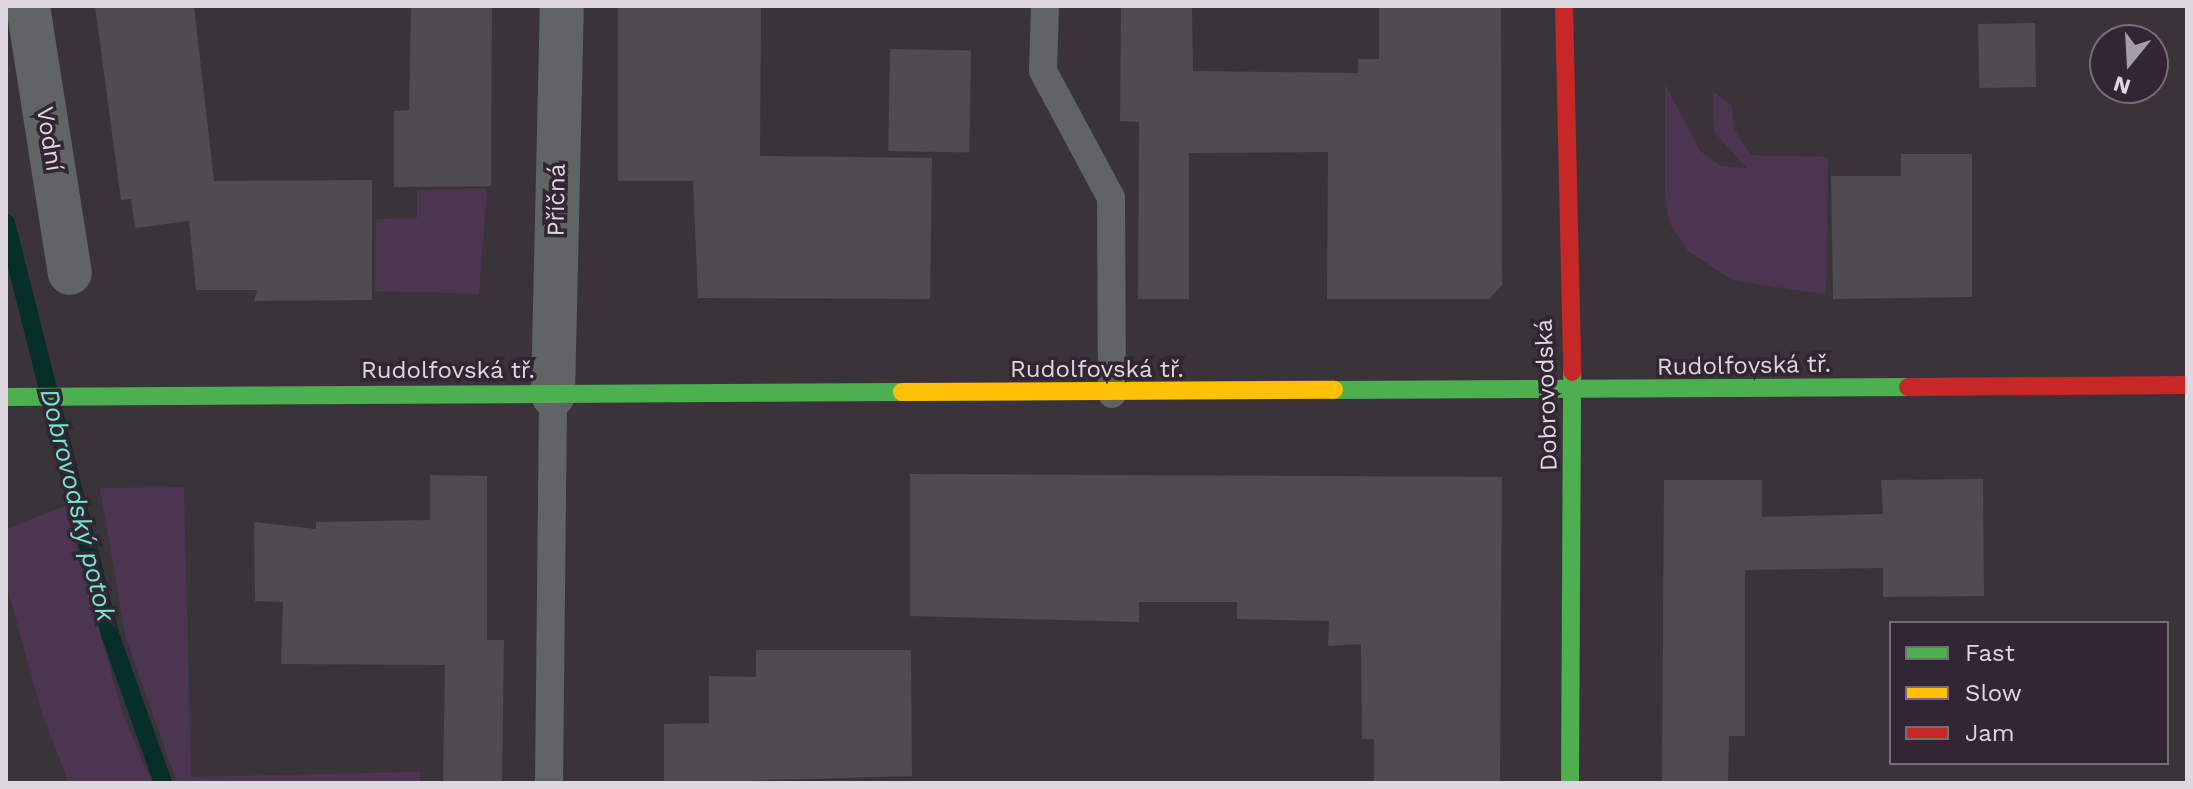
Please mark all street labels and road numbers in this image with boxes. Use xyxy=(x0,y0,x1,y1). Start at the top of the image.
street label: Vodní xyxy=(30,105,68,173)
street label: Příčná xyxy=(542,163,572,237)
street label: Dobrovodská xyxy=(1530,318,1564,472)
street label: Rudolfovská tř. xyxy=(1656,350,1832,382)
street label: Rudolfovská tř. xyxy=(1009,356,1185,384)
street label: Rudolfovská tř. xyxy=(360,357,536,385)

